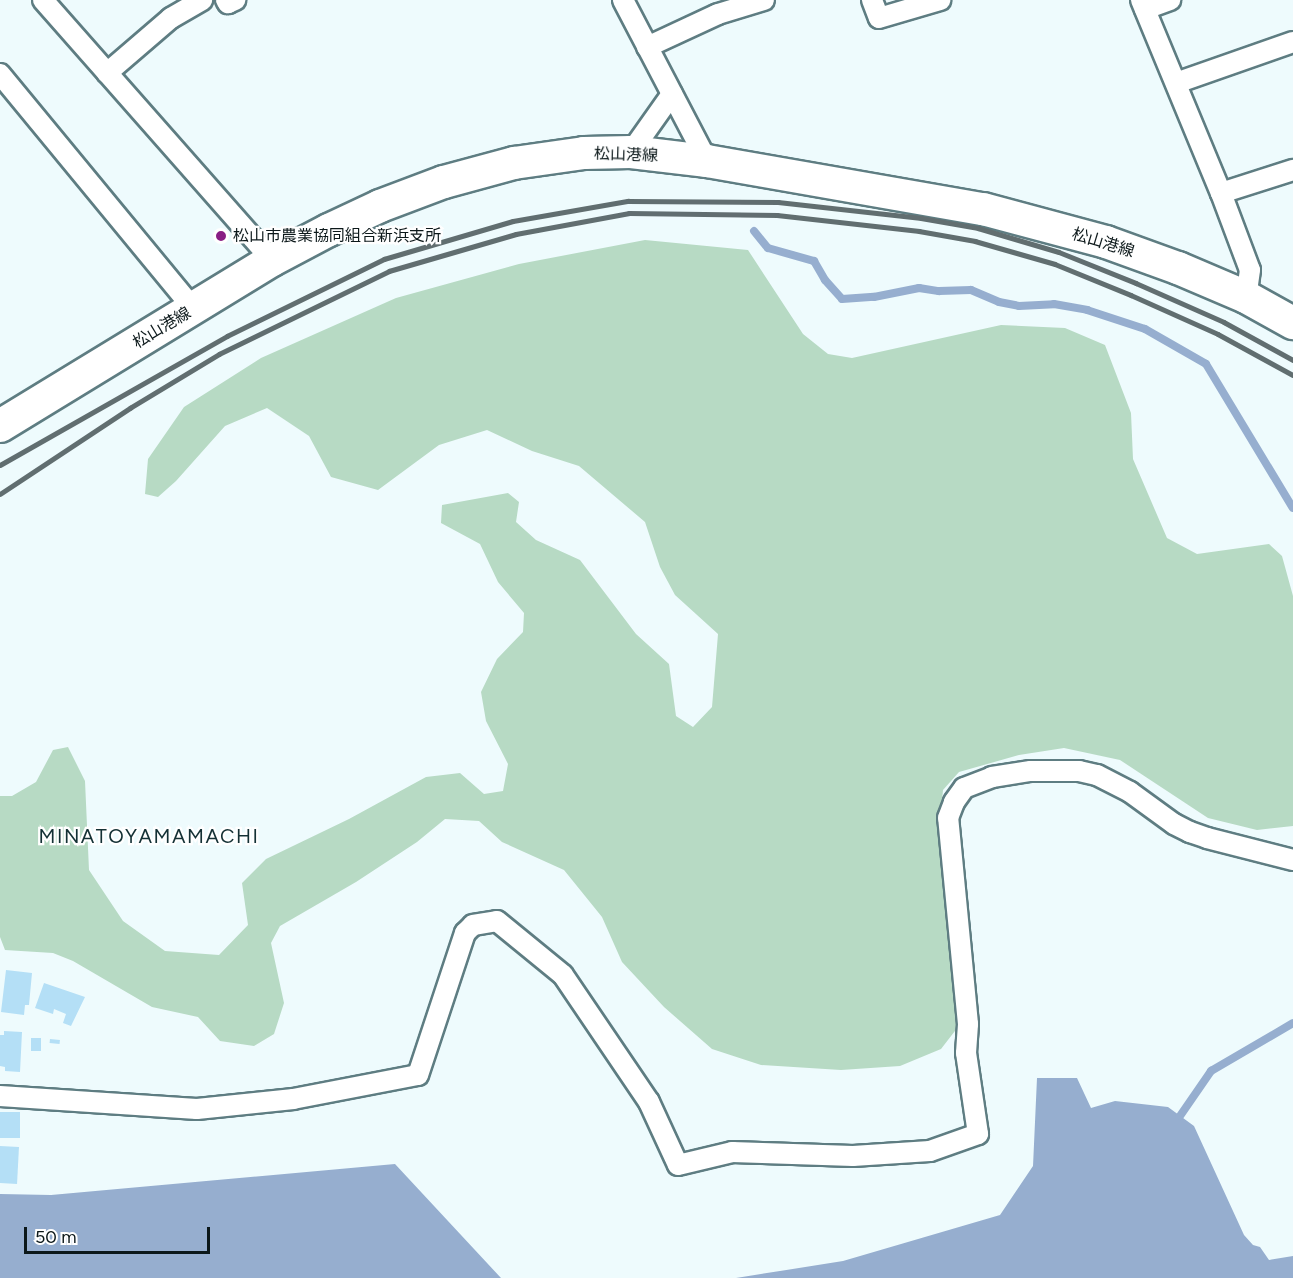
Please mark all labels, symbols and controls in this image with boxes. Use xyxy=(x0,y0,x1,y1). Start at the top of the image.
street label: 松山港線 xyxy=(594,144,658,166)
street label: 松山港線 xyxy=(1070,224,1136,262)
place label: 松山市農業協同組合新浜支所 xyxy=(233,226,441,246)
marker: 松山市農業協同組合新浜支所 xyxy=(214,229,228,243)
street label: 松山港線 xyxy=(130,303,194,353)
district label: MINATOYAMAMACHI xyxy=(39,824,259,848)
scale bar xyxy=(27,1215,213,1253)
text: 50 m xyxy=(35,1226,77,1248)

